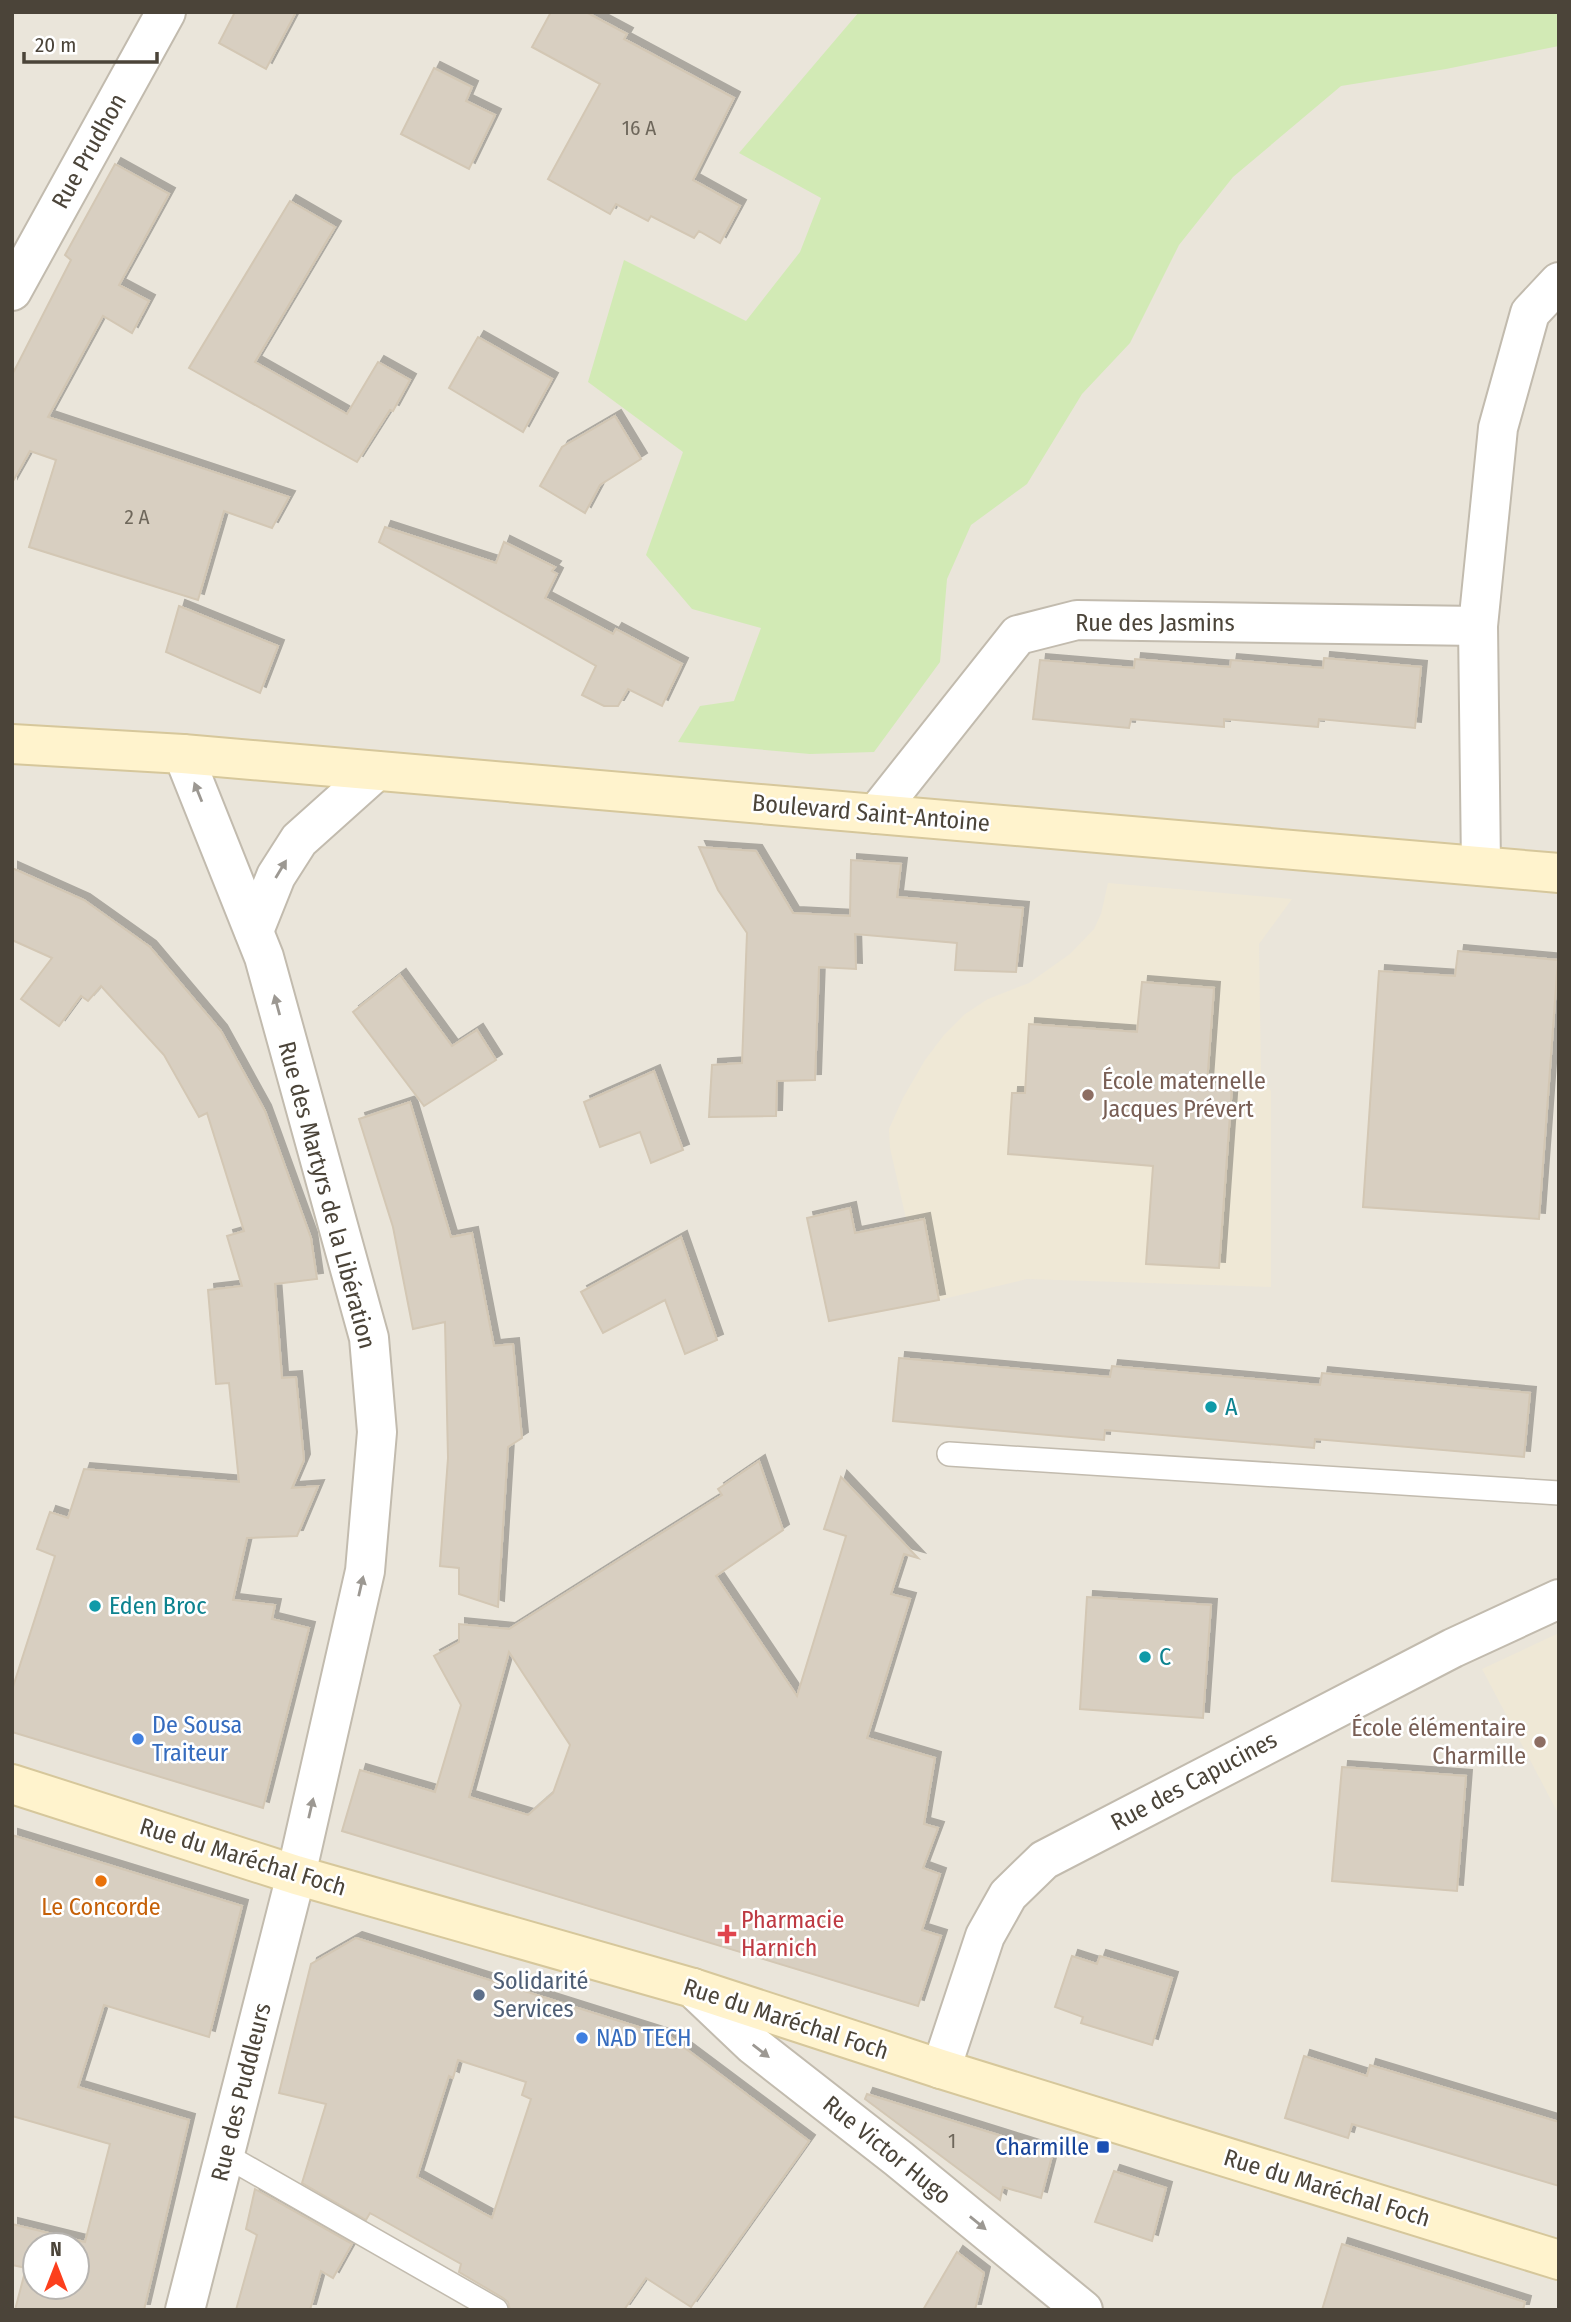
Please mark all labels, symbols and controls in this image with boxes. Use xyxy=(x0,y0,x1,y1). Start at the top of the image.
scale bar xyxy=(24,21,158,65)
text: 20 m xyxy=(35,32,76,58)
street label: Rue Prudhon xyxy=(46,89,132,213)
house number: 16 A xyxy=(622,115,656,141)
house number: 2 A xyxy=(124,504,150,530)
street label: Rue des Jasmins xyxy=(1075,609,1235,637)
one-way arrow xyxy=(192,781,203,802)
street label: Boulevard Saint-Antoine xyxy=(751,789,991,837)
one-way arrow xyxy=(275,859,287,878)
one-way arrow xyxy=(272,994,282,1015)
street label: Rue des Martyrs de la Libération xyxy=(272,1038,382,1352)
place label: École maternelle Jacques Prévert xyxy=(1102,1066,1266,1123)
marker: École maternelle Jacques Prévert xyxy=(1080,1087,1096,1103)
place label: A xyxy=(1225,1393,1238,1421)
marker: A xyxy=(1203,1399,1219,1415)
one-way arrow xyxy=(356,1575,367,1597)
place label: Eden Broc xyxy=(109,1592,207,1620)
marker: Eden Broc xyxy=(87,1598,103,1614)
place label: C xyxy=(1159,1643,1171,1671)
marker: C xyxy=(1137,1649,1153,1665)
place label: De Sousa Traiteur xyxy=(152,1711,242,1767)
place label: École élémentaire Charmille xyxy=(1351,1713,1526,1770)
street label: Rue des Capucines xyxy=(1106,1725,1282,1837)
marker: De Sousa Traiteur xyxy=(130,1731,146,1747)
marker: École élémentaire Charmille xyxy=(1532,1734,1548,1750)
one-way arrow xyxy=(306,1797,317,1819)
street label: Rue du Maréchal Foch xyxy=(136,1812,350,1902)
marker: Le Concorde xyxy=(93,1873,109,1889)
place label: Le Concorde xyxy=(41,1893,161,1921)
place label: Pharmacie Harnich xyxy=(741,1906,844,1962)
marker: Pharmacie Harnich xyxy=(719,1926,735,1942)
place label: Solidarité Services xyxy=(493,1967,588,2023)
street label: Rue du Maréchal Foch xyxy=(680,1973,892,2065)
marker: Solidarité Services xyxy=(471,1987,487,2003)
street label: Rue des Puddleurs xyxy=(205,2000,277,2184)
place label: NAD TECH xyxy=(596,2024,692,2052)
marker: NAD TECH xyxy=(574,2030,590,2046)
one-way arrow xyxy=(753,2043,770,2058)
street label: Rue Victor Hugo xyxy=(817,2090,957,2210)
house number: 1 xyxy=(948,2128,956,2154)
place label: Charmille xyxy=(995,2133,1089,2161)
marker: Charmille xyxy=(1095,2139,1111,2155)
street label: Rue du Maréchal Foch xyxy=(1220,2143,1434,2233)
one-way arrow xyxy=(969,2215,986,2230)
north arrow xyxy=(21,2231,91,2301)
text: N xyxy=(50,2238,62,2261)

